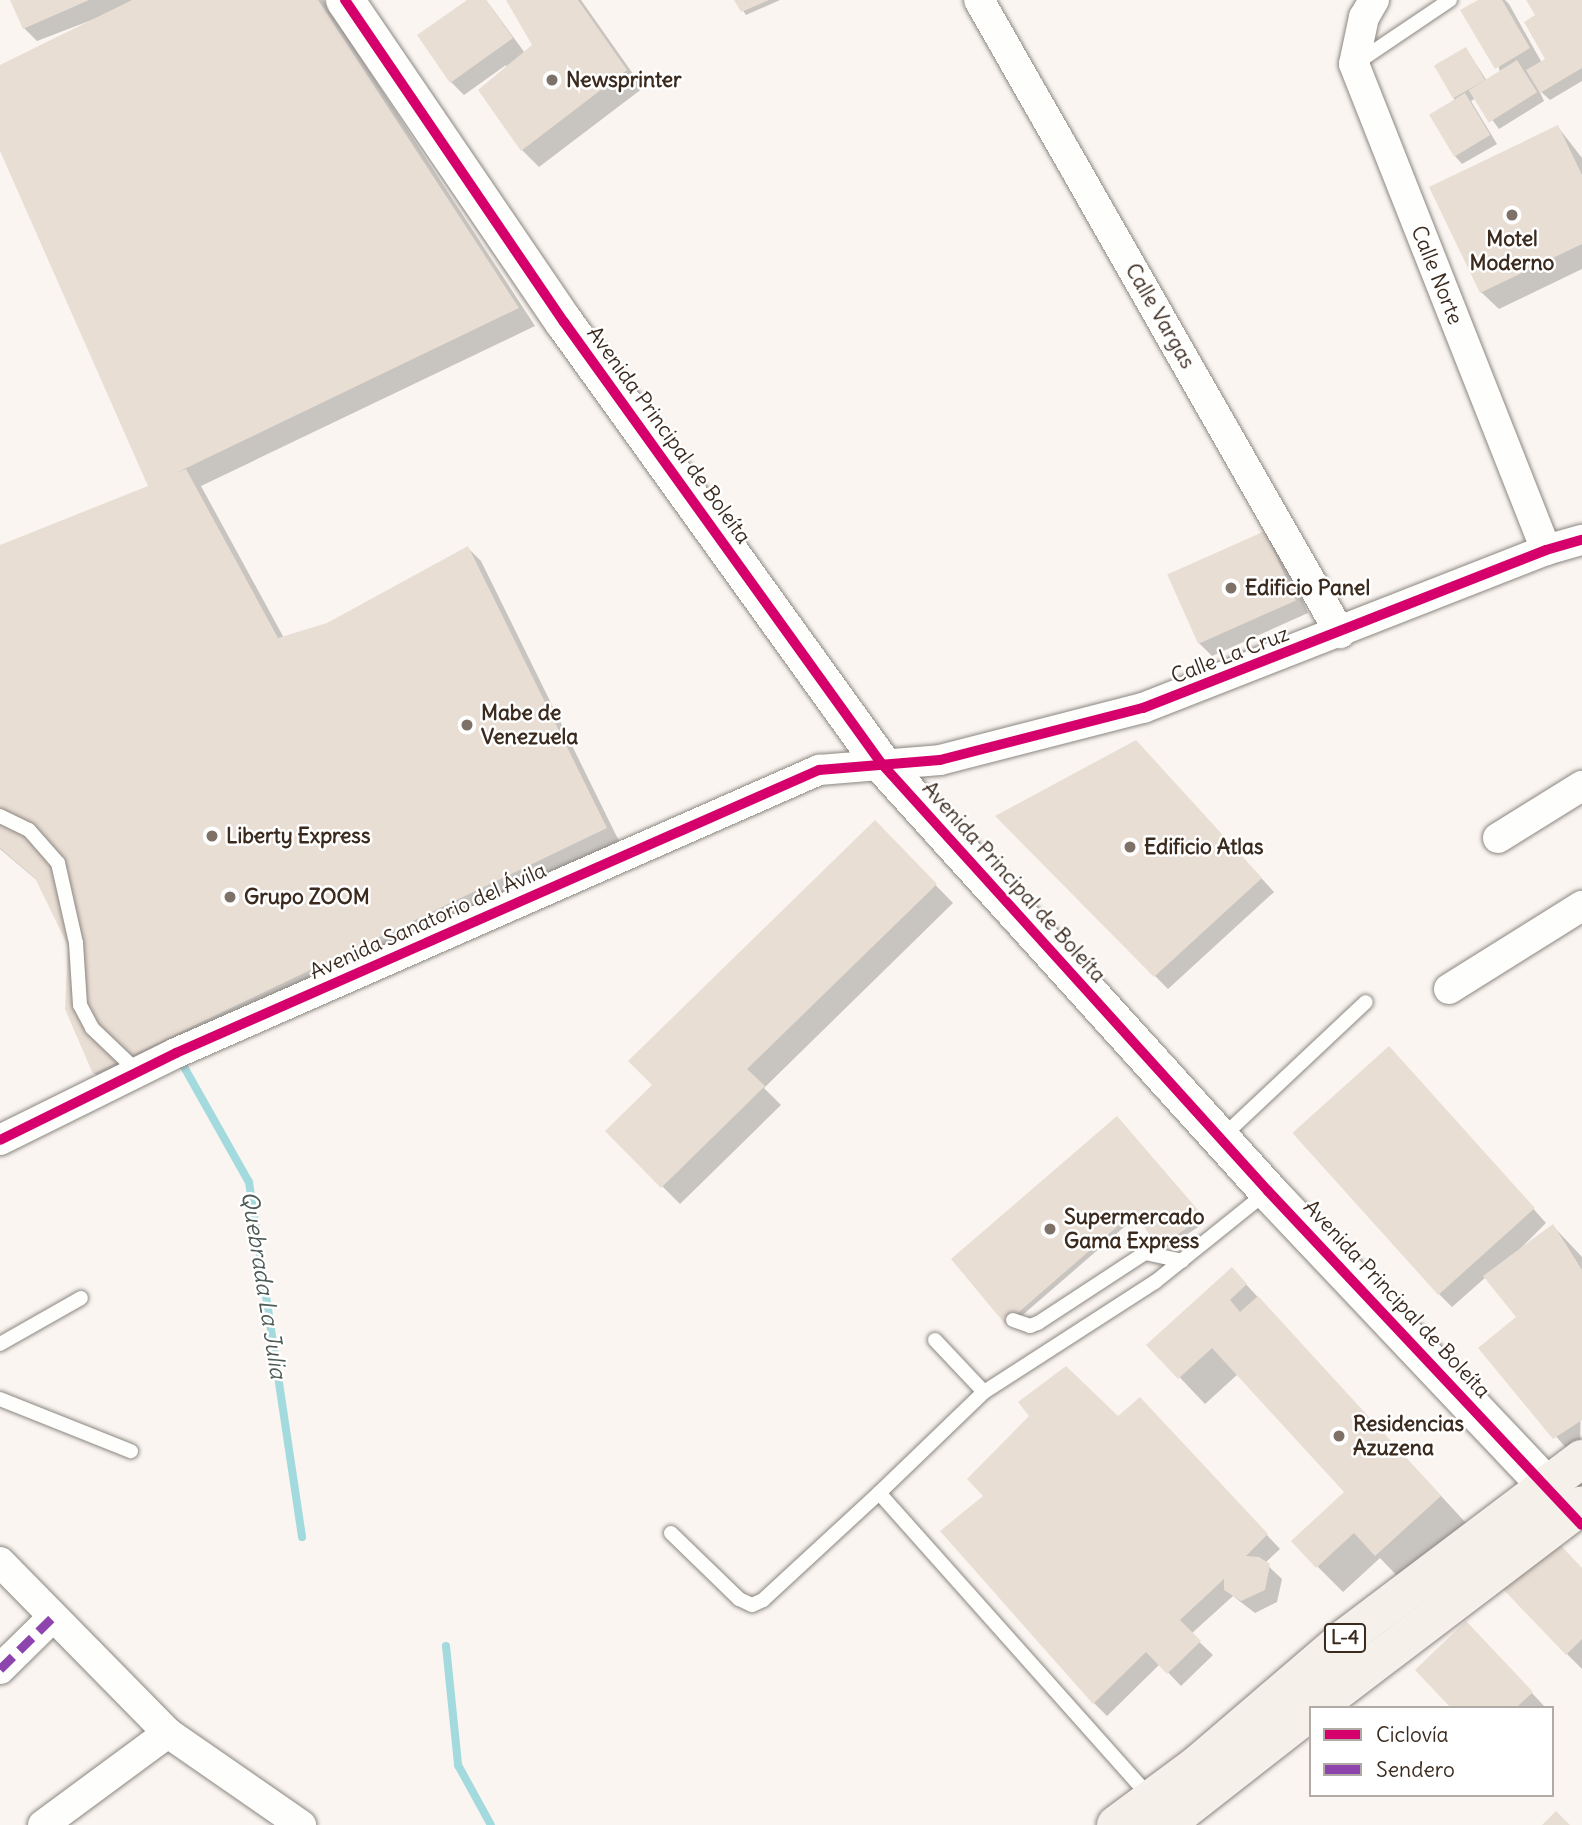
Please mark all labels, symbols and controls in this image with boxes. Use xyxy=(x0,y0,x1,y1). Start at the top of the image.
place label: Newsprinter xyxy=(566,67,682,93)
marker: Newsprinter xyxy=(544,72,560,88)
marker: Motel Moderno xyxy=(1504,207,1520,223)
street label: Calle Norte xyxy=(1406,222,1468,328)
place label: Motel Moderno xyxy=(1470,226,1554,276)
street label: Calle Vargas xyxy=(1120,259,1200,373)
street label: Avenida Principal de Boleíta xyxy=(582,322,756,548)
place label: Edificio Panel xyxy=(1245,575,1370,601)
marker: Edificio Panel xyxy=(1223,580,1239,596)
street label: Calle La Cruz xyxy=(1168,621,1292,689)
place label: Mabe de Venezuela xyxy=(481,700,578,750)
marker: Mabe de Venezuela xyxy=(459,717,475,733)
street label: Avenida Principal de Boleíta xyxy=(917,776,1111,988)
place label: Liberty Express xyxy=(226,823,370,849)
marker: Liberty Express xyxy=(204,828,220,844)
place label: Edificio Atlas xyxy=(1144,834,1263,860)
marker: Edificio Atlas xyxy=(1122,839,1138,855)
street label: Avenida Sanatorio del Ávila xyxy=(306,857,550,985)
place label: Grupo ZOOM xyxy=(244,884,370,910)
marker: Grupo ZOOM xyxy=(222,889,238,905)
water label: Quebrada La Julia xyxy=(236,1189,292,1381)
street label: Avenida Principal de Boleíta xyxy=(1298,1195,1496,1403)
place label: Supermercado Gama Express xyxy=(1064,1204,1204,1254)
marker: Supermercado Gama Express xyxy=(1042,1221,1058,1237)
place label: Residencias Azuzena xyxy=(1353,1411,1464,1461)
marker: Residencias Azuzena xyxy=(1331,1428,1347,1444)
road number: L-4 xyxy=(1322,1622,1368,1654)
legend xyxy=(1309,1706,1554,1797)
text: Ciclovía xyxy=(1376,1721,1449,1748)
text: Sendero xyxy=(1376,1756,1455,1783)

